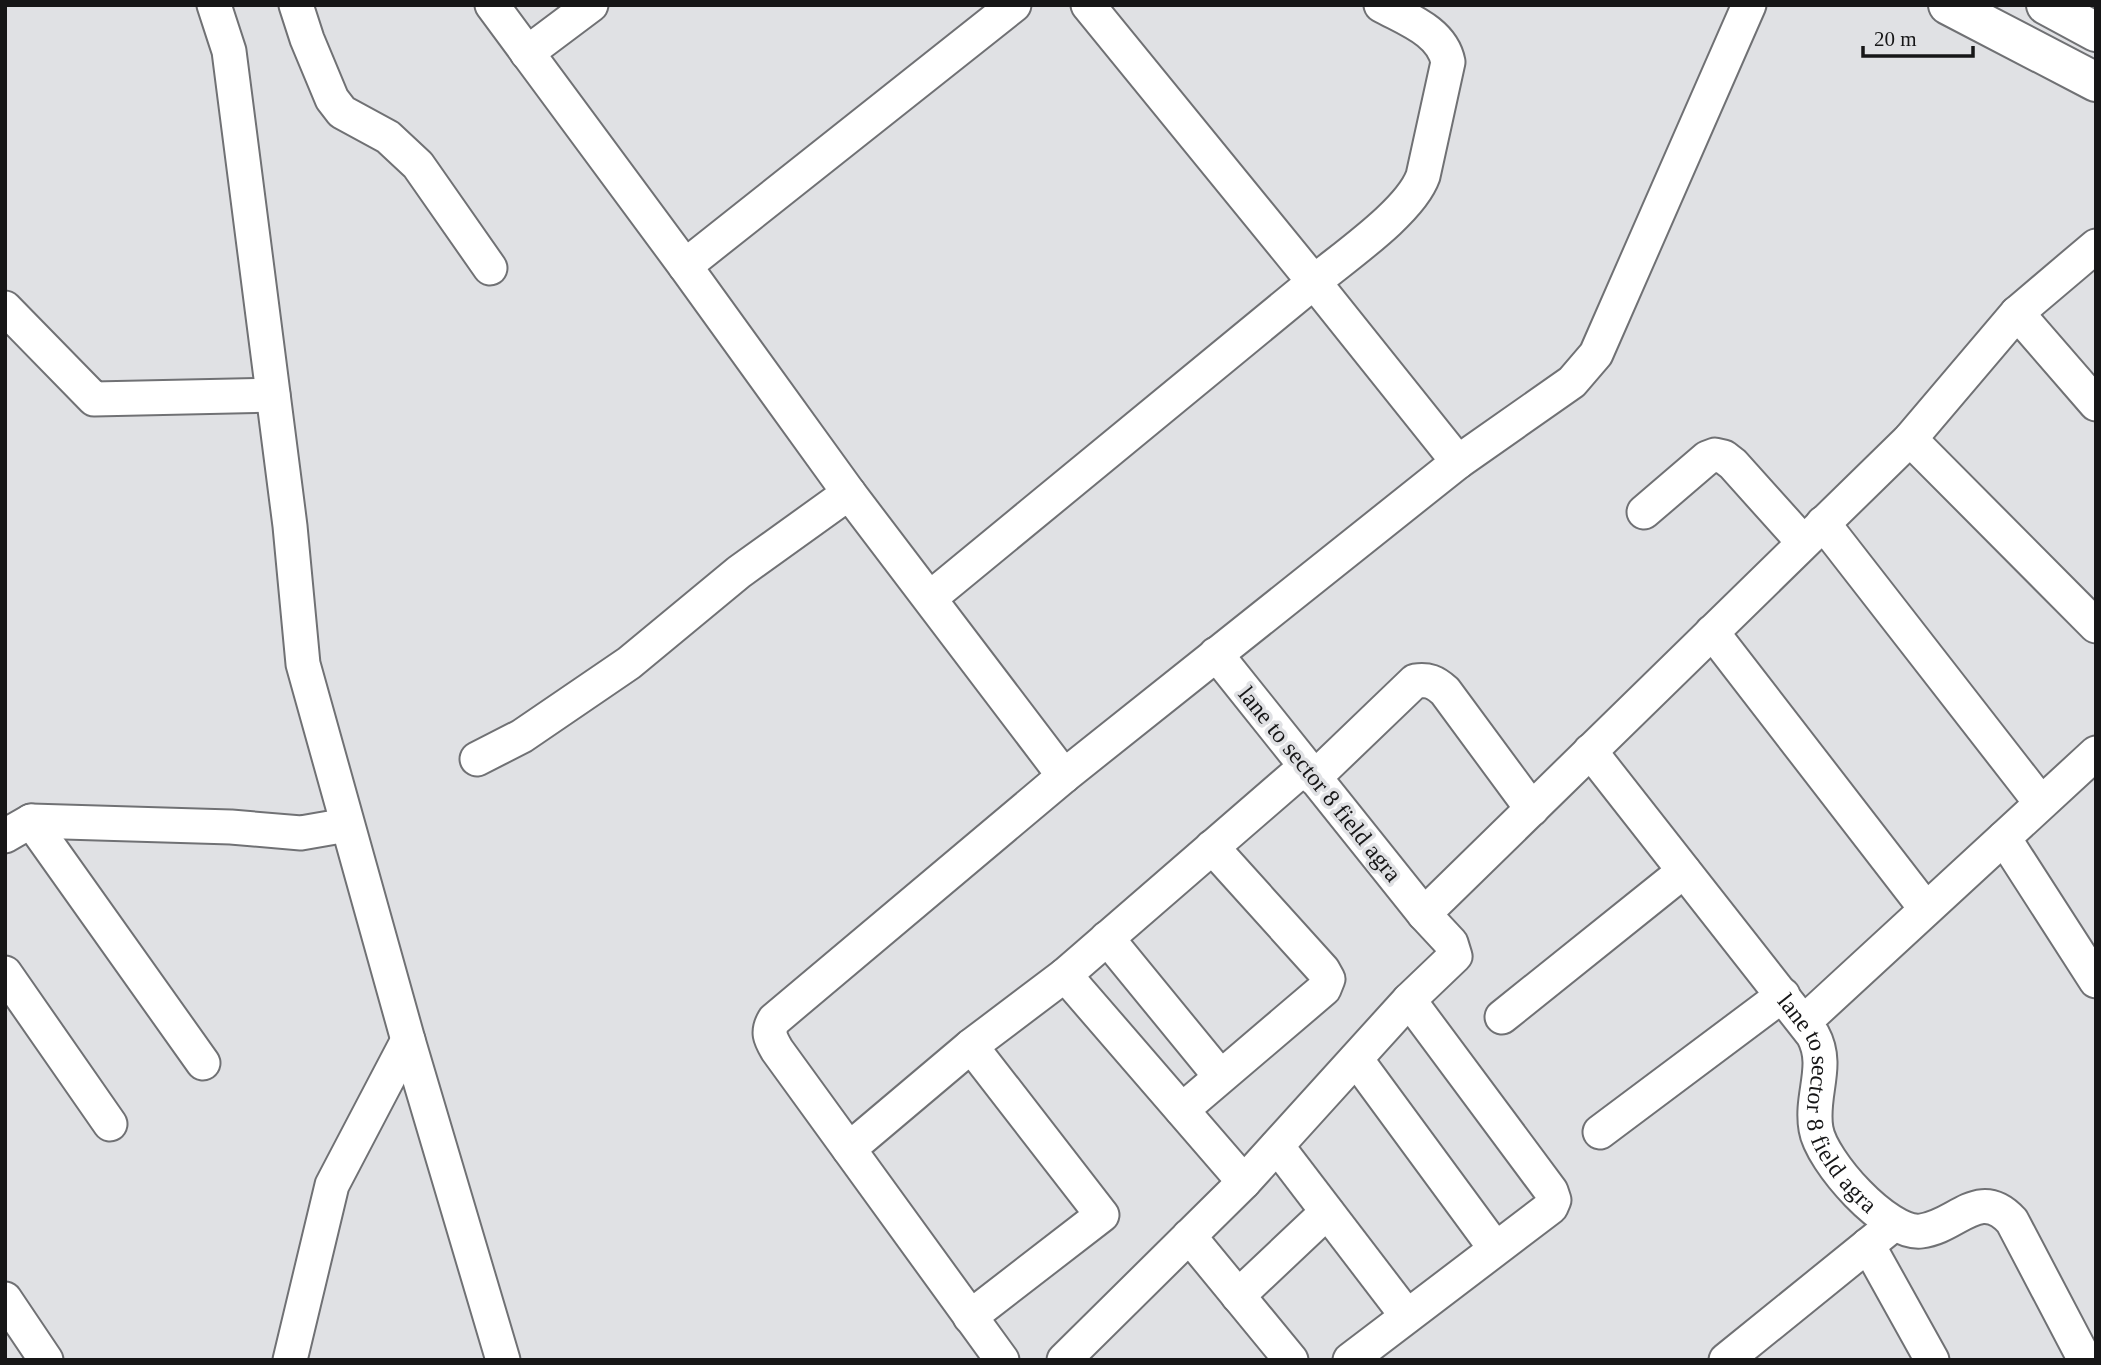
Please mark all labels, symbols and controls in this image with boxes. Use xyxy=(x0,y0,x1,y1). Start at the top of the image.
scale bar xyxy=(1863,14,1973,58)
text: 20 m xyxy=(1874,27,1917,51)
street label: lane to sector 8 field agra xyxy=(1233,681,1407,887)
street label: lane to sector 8 field agra xyxy=(1773,989,1882,1218)

